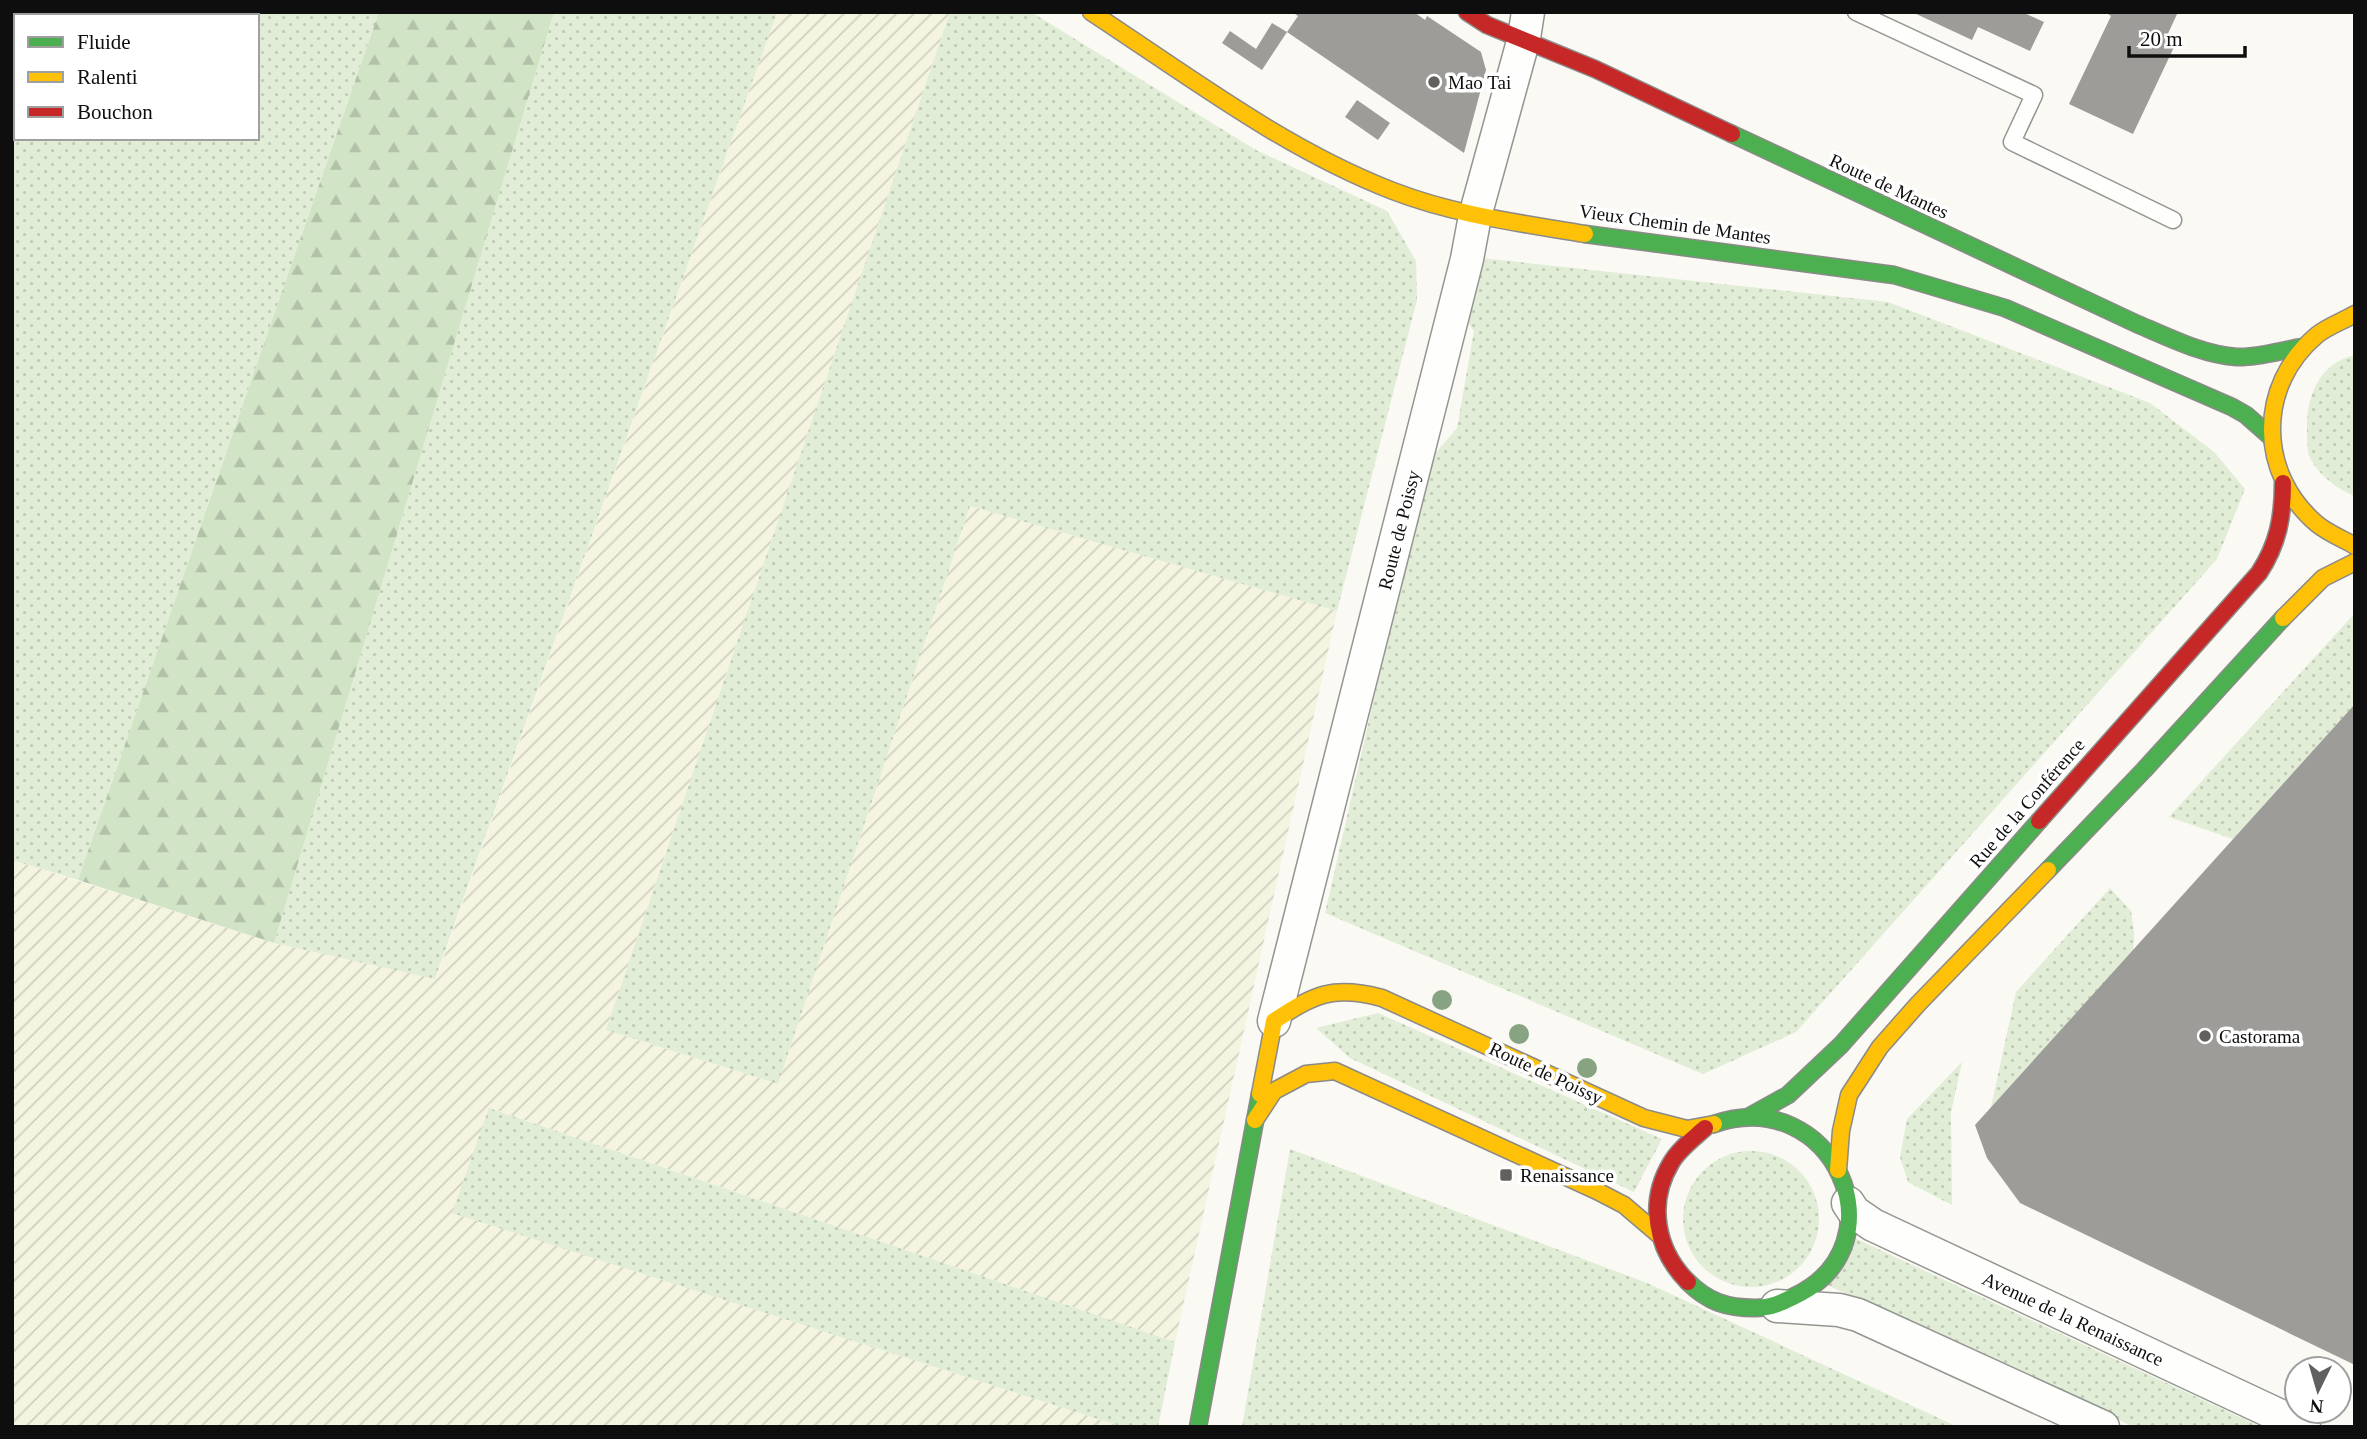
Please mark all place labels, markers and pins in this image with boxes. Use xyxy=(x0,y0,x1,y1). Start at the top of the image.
place label: Mao Tai xyxy=(1448,72,1511,93)
marker: Mao Tai xyxy=(1426,74,1442,90)
place label: Castorama xyxy=(2219,1026,2301,1047)
marker: Castorama xyxy=(2197,1028,2213,1044)
place label: Renaissance xyxy=(1520,1165,1614,1186)
marker: Renaissance xyxy=(1498,1167,1514,1183)

